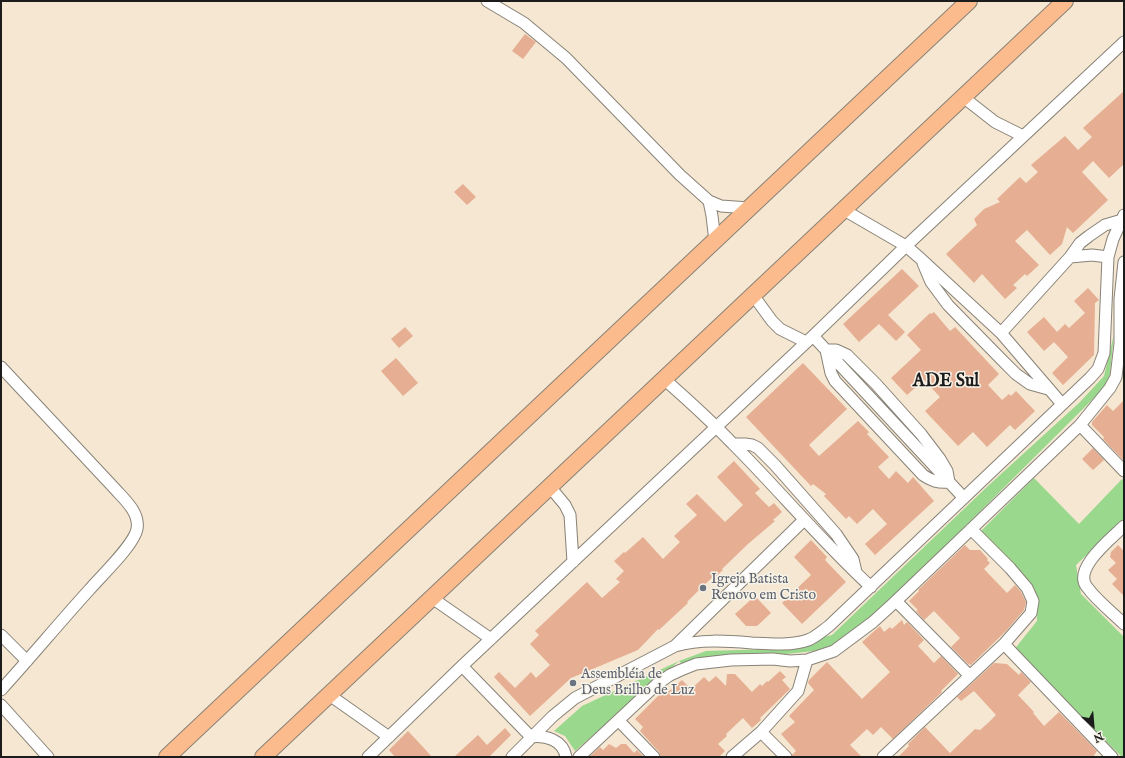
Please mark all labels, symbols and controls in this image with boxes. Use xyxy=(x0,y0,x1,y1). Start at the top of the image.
district label: ADE Sul xyxy=(913,371,979,393)
place label: Igreja Batista Renovo em Cristo xyxy=(711,572,816,604)
marker: Igreja Batista Renovo em Cristo xyxy=(698,583,708,593)
place label: Assembléia de Deus Brilho de Luz xyxy=(581,667,695,700)
marker: Assembléia de Deus Brilho de Luz xyxy=(568,678,578,688)
north arrow xyxy=(1073,706,1113,746)
text: N xyxy=(1091,728,1106,745)

